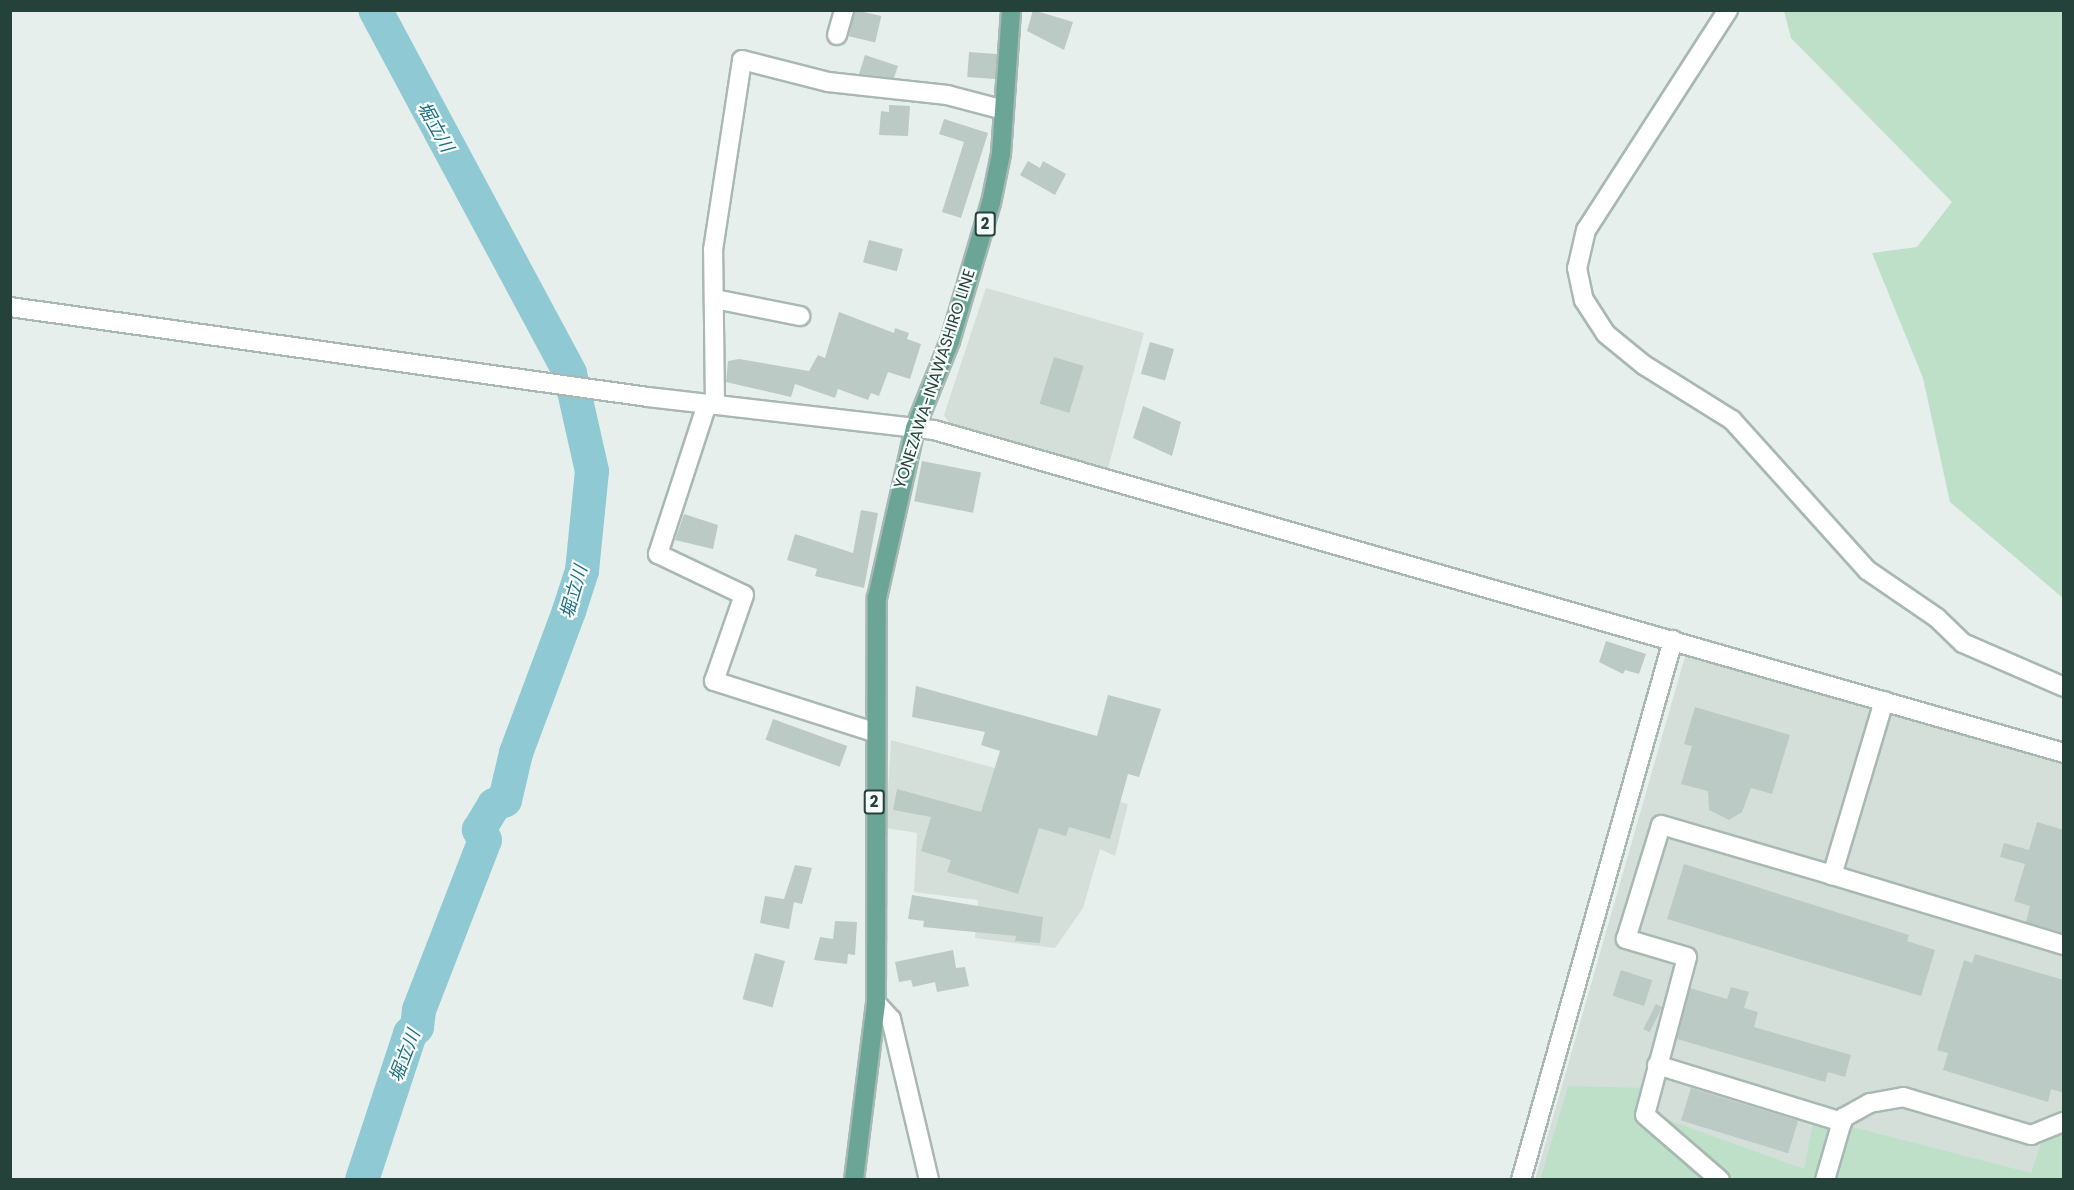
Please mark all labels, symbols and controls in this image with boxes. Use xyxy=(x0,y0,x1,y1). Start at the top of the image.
water label: 堀立川 xyxy=(412,98,458,156)
road number: 2 xyxy=(974,212,996,236)
street label: YONEZAWA-INAWASHIRO LINE xyxy=(890,267,980,491)
water label: 堀立川 xyxy=(556,563,592,621)
road number: 2 xyxy=(864,790,884,814)
water label: 堀立川 xyxy=(385,1027,425,1085)

